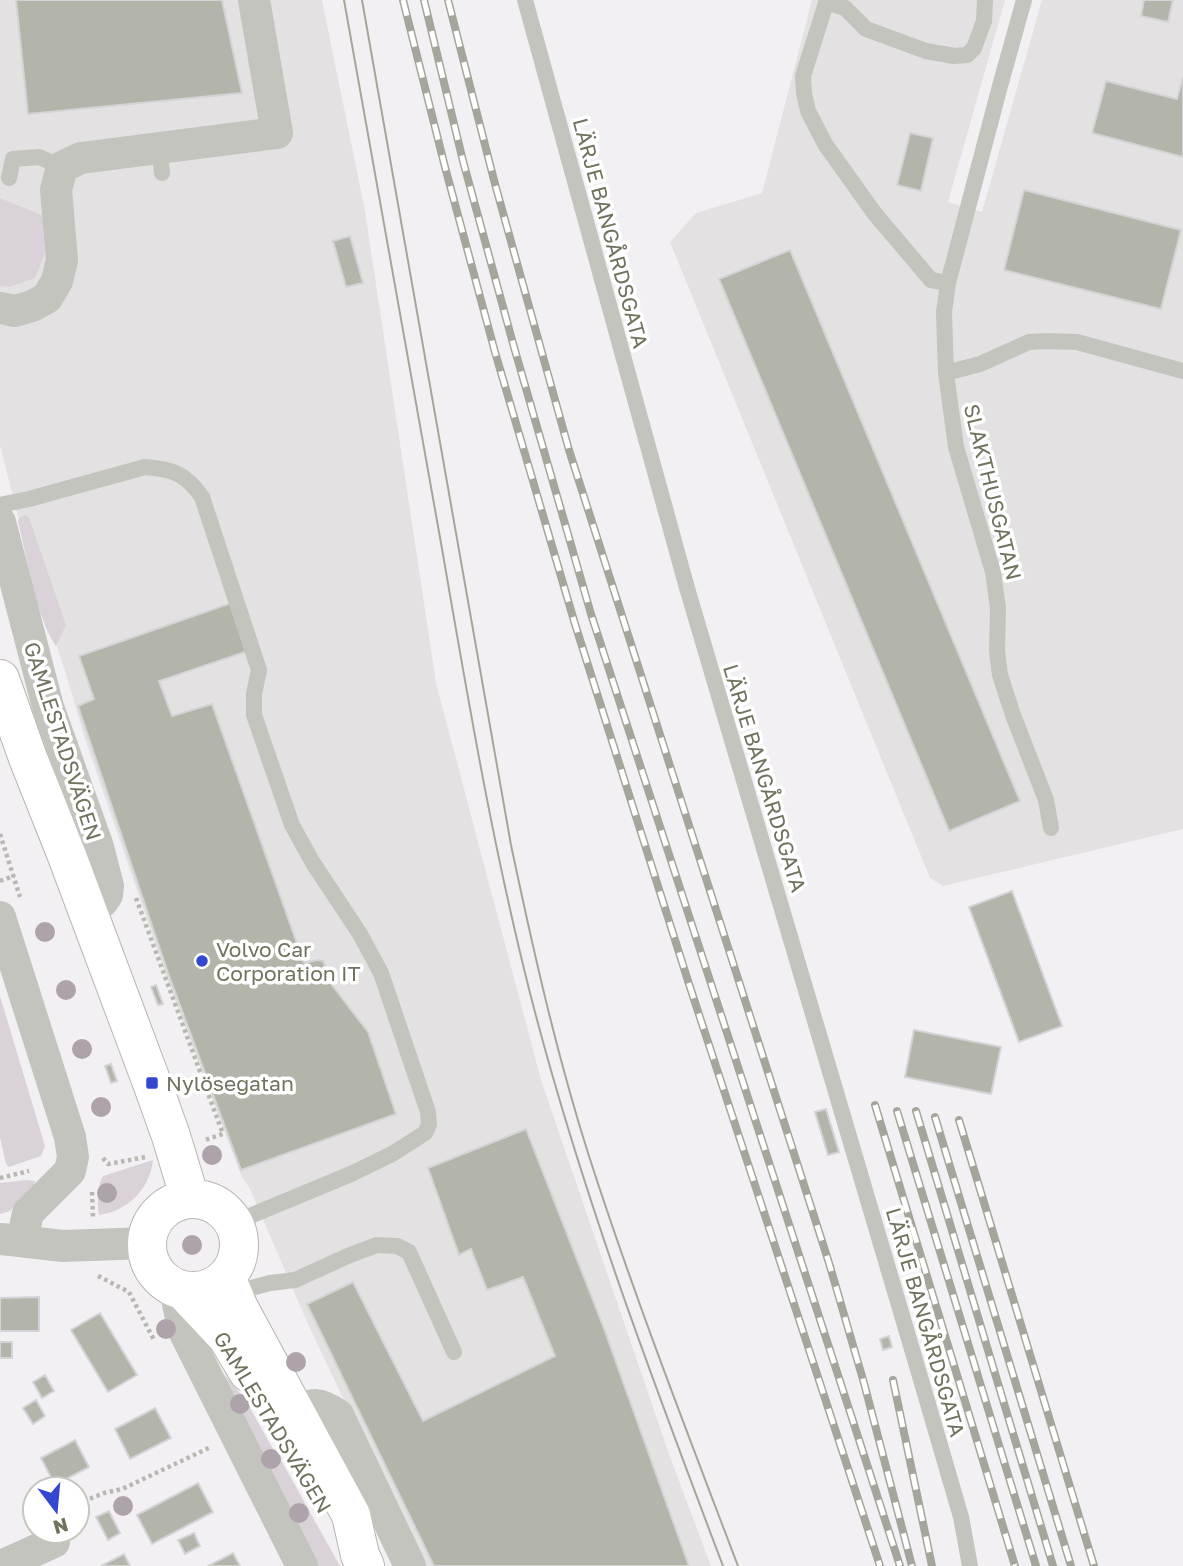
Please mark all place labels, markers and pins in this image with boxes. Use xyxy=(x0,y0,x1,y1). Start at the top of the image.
place label: Volvo Car Corporation IT xyxy=(216,936,361,986)
marker: Volvo Car Corporation IT xyxy=(194,953,210,969)
place label: Nylösegatan xyxy=(166,1070,294,1096)
marker: Nylösegatan xyxy=(144,1075,160,1091)

